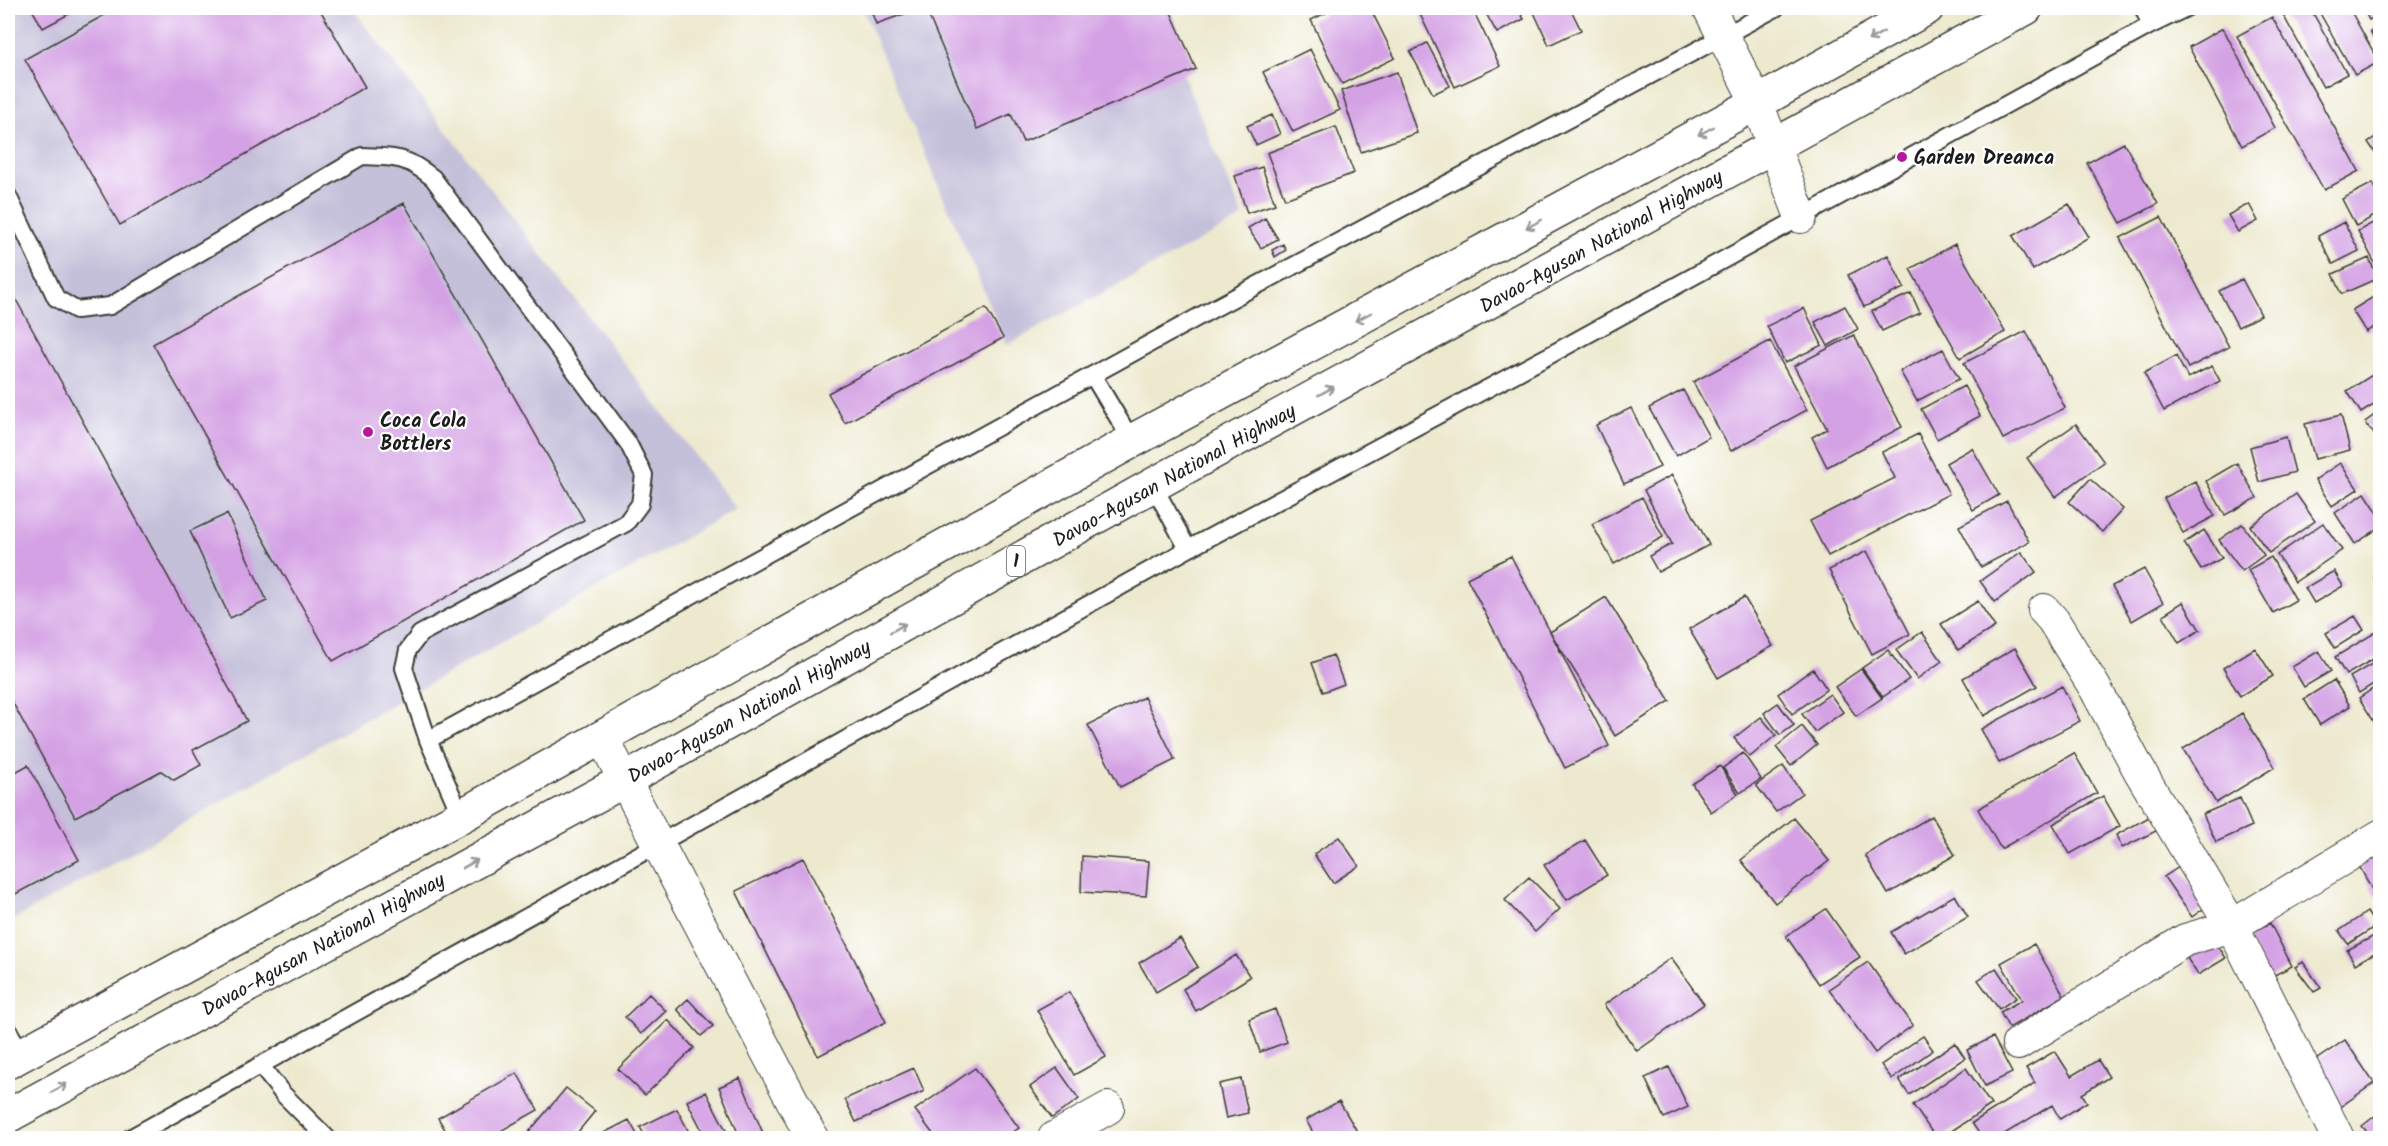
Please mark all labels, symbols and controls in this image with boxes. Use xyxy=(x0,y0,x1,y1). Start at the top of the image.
one-way arrow xyxy=(1868,30,1885,42)
one-way arrow xyxy=(1697,126,1715,137)
place label: Garden Dreanca xyxy=(1914,143,2054,175)
marker: Garden Dreanca xyxy=(1895,150,1909,164)
street label: Davao-Agusan National Highway xyxy=(1474,162,1730,323)
one-way arrow xyxy=(1526,218,1543,230)
one-way arrow xyxy=(1354,312,1372,323)
one-way arrow xyxy=(1317,385,1334,397)
street label: Davao-Agusan National Highway xyxy=(1047,396,1303,557)
place label: Coca Cola Bottlers xyxy=(380,406,466,461)
marker: Coca Cola Bottlers xyxy=(361,425,375,439)
road number: 1 xyxy=(1007,546,1025,576)
one-way arrow xyxy=(889,622,906,634)
street label: Davao-Agusan National Highway xyxy=(622,632,878,793)
one-way arrow xyxy=(461,858,478,870)
street label: Davao-Agusan National Highway xyxy=(196,865,452,1026)
one-way arrow xyxy=(49,1082,67,1093)

